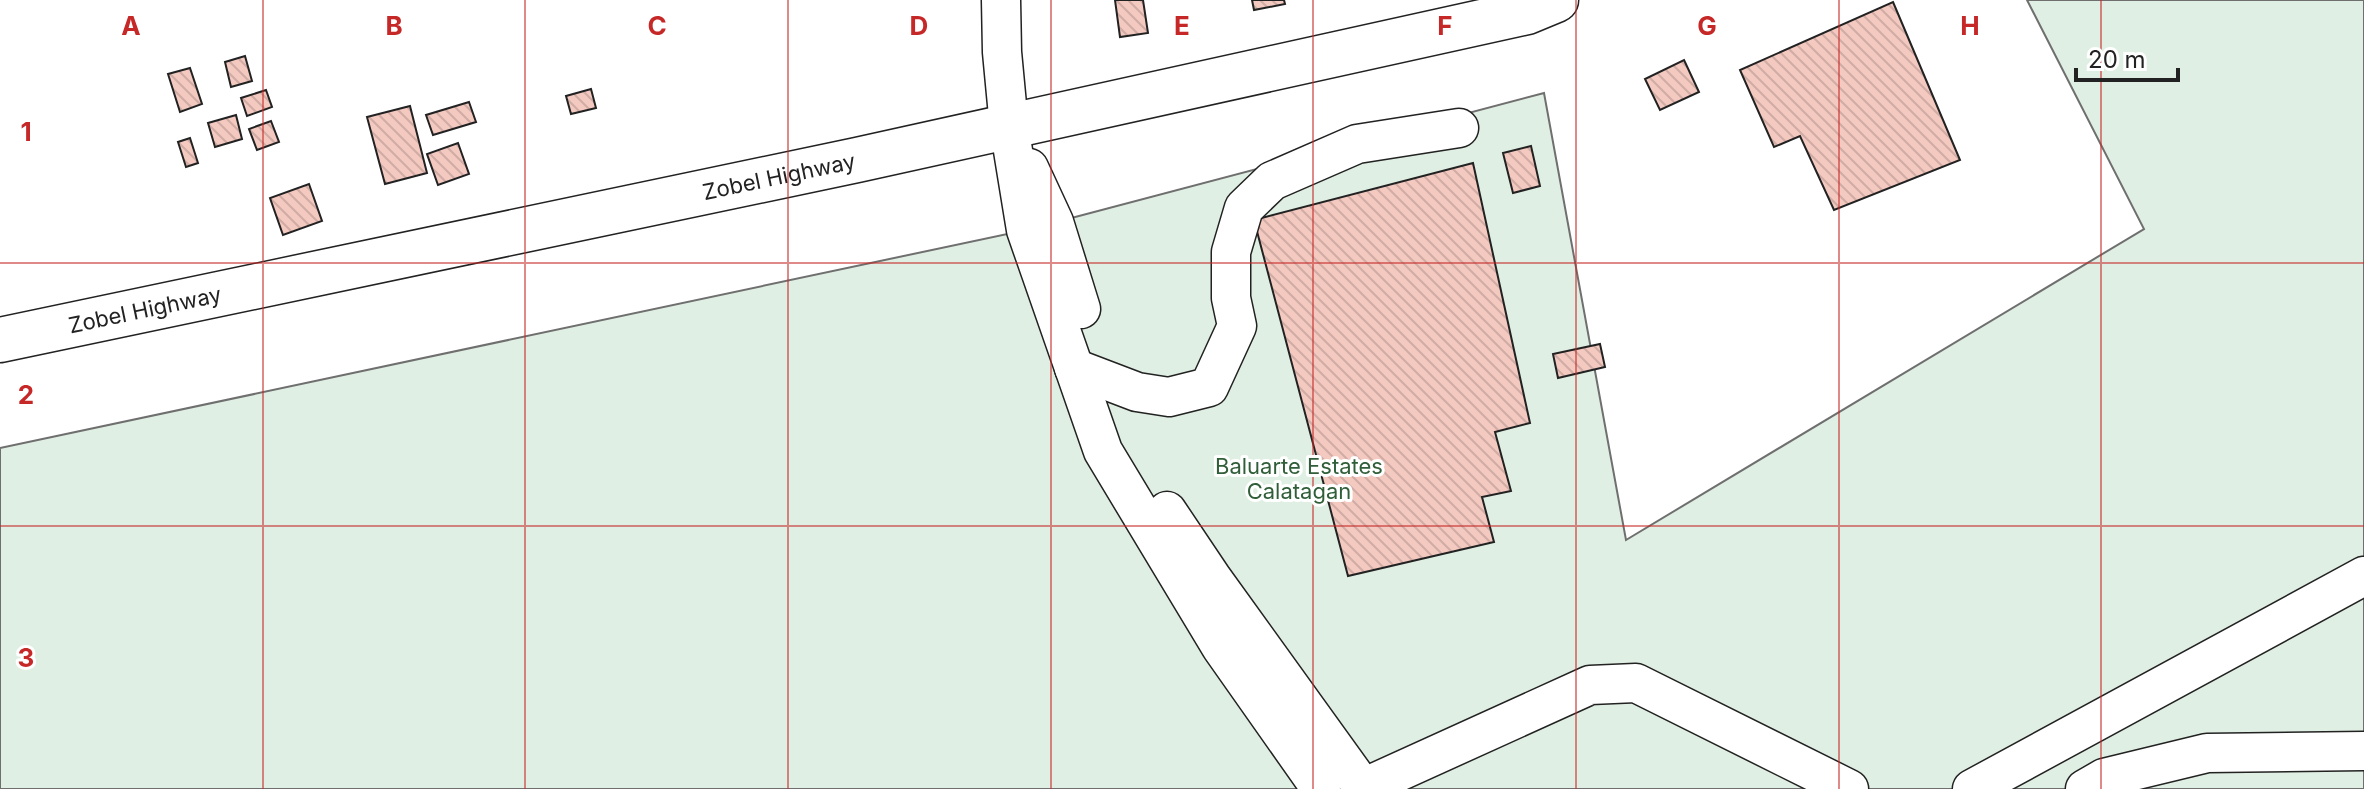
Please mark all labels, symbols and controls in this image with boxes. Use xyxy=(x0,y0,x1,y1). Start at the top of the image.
text: A xyxy=(121,10,141,41)
text: B xyxy=(385,10,403,41)
text: C xyxy=(647,10,667,41)
text: D xyxy=(910,10,928,41)
text: E xyxy=(1174,10,1190,41)
text: F xyxy=(1437,10,1453,41)
text: G xyxy=(1697,10,1717,41)
text: H xyxy=(1960,10,1980,41)
scale bar xyxy=(2076,32,2178,82)
text: 20 m xyxy=(2088,45,2146,74)
text: 1 xyxy=(20,116,32,147)
street label: Zobel Highway xyxy=(700,148,858,205)
street label: Zobel Highway xyxy=(66,281,224,338)
text: 2 xyxy=(18,379,34,410)
park label: Baluarte Estates Calatagan xyxy=(1215,453,1383,504)
text: 3 xyxy=(18,642,34,673)

